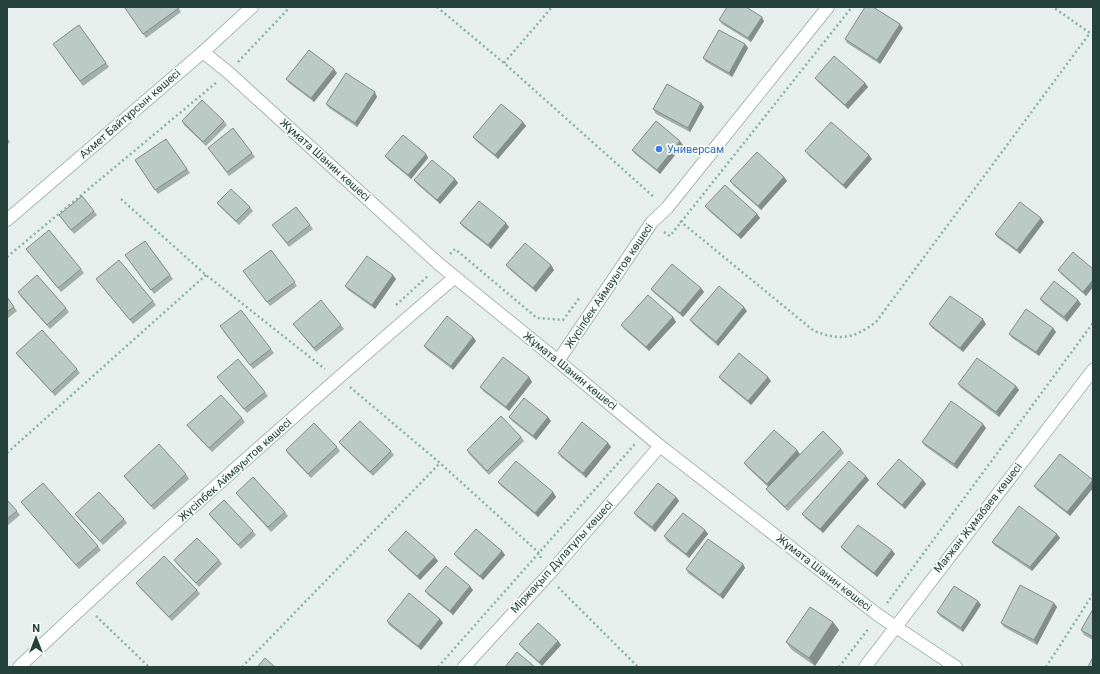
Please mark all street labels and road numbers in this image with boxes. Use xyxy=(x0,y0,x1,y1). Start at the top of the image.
street label: Ахмет Байтұрсын көшесі xyxy=(77,67,183,161)
street label: Жұмата Шанин көшесі xyxy=(277,116,373,204)
street label: Жүсіпбек Аймауытов көшесі xyxy=(562,221,656,351)
street label: Жұмата Шанин көшесі xyxy=(521,329,619,413)
street label: Жүсіпбек Аймауытов көшесі xyxy=(176,416,294,524)
street label: Мағжан Жұмабаев көшесі xyxy=(931,461,1025,575)
street label: Міржақып Дұлатұлы көшесі xyxy=(508,498,616,616)
street label: Жұмата Шанин көшесі xyxy=(774,532,874,614)

